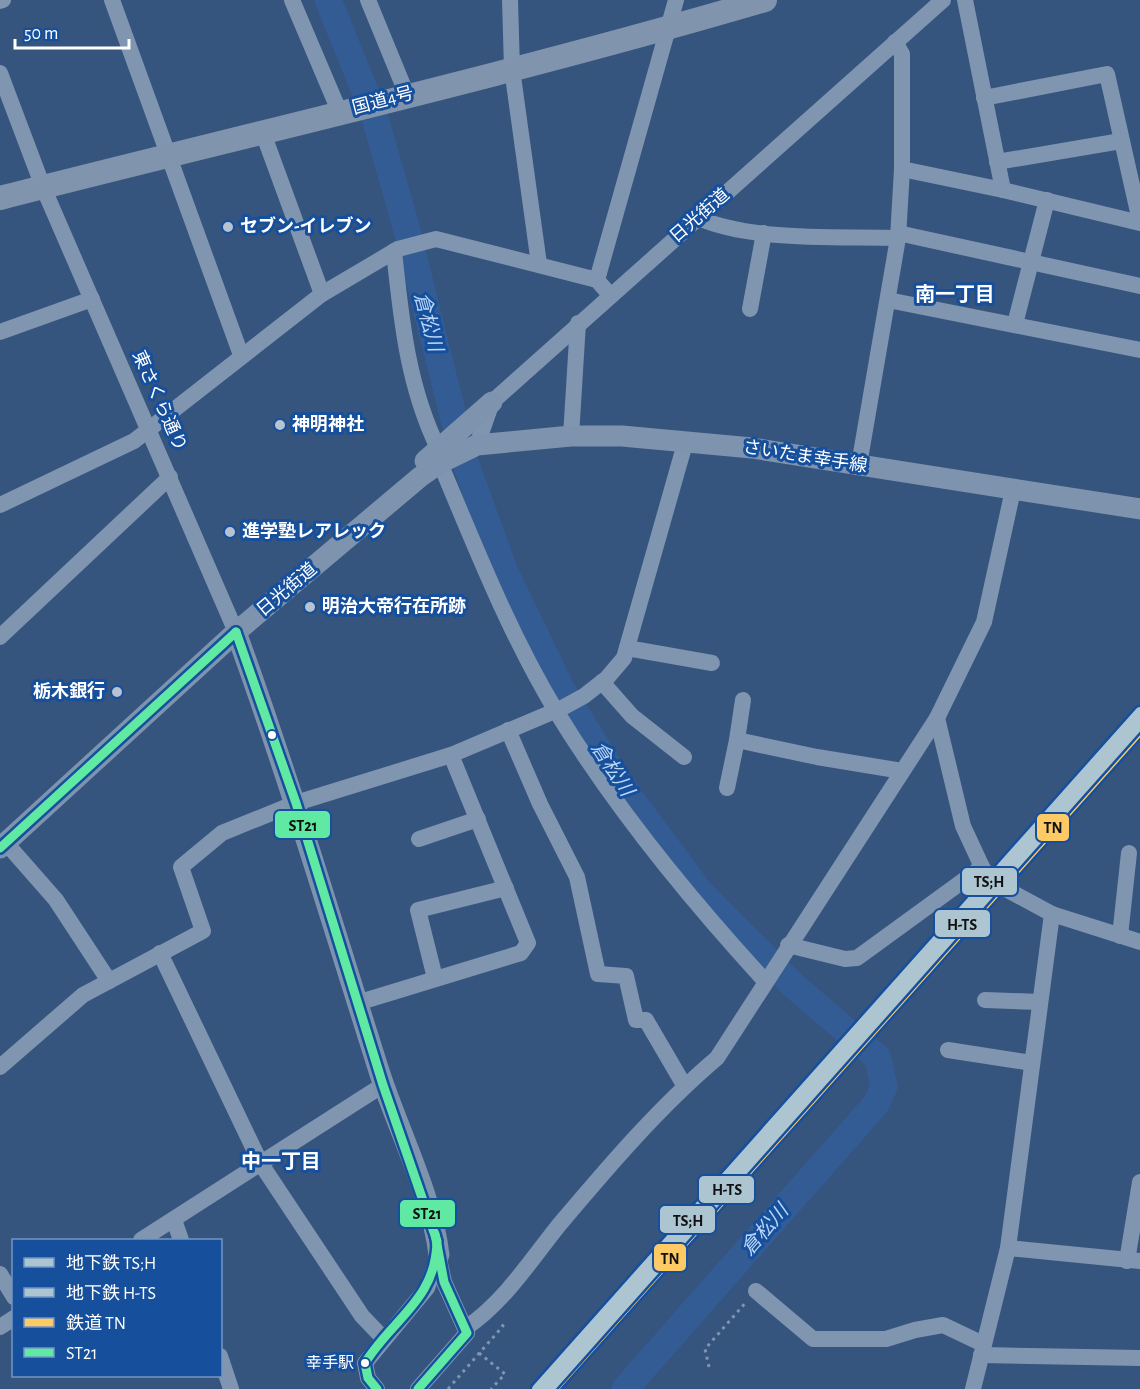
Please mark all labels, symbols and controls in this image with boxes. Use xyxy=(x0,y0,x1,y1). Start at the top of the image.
scale bar xyxy=(15,12,129,50)
text: 50 m xyxy=(24,25,58,43)
street label: 国道4号 xyxy=(350,82,416,118)
street label: 日光街道 xyxy=(666,184,733,246)
place label: セブン-イレブン xyxy=(240,216,371,236)
marker: セブン-イレブン xyxy=(221,220,235,234)
district label: 南一丁目 xyxy=(915,284,995,305)
water label: 倉松川 xyxy=(411,290,447,355)
street label: 東さくら通り xyxy=(129,348,190,454)
place label: 神明神社 xyxy=(292,414,364,434)
marker: 神明神社 xyxy=(273,418,287,432)
street label: さいたま幸手線 xyxy=(742,436,869,476)
place label: 進学塾レアレック xyxy=(242,521,386,541)
marker: 進学塾レアレック xyxy=(223,525,237,539)
street label: 日光街道 xyxy=(252,558,320,620)
place label: 明治大帝行在所跡 xyxy=(322,595,466,616)
marker: 明治大帝行在所跡 xyxy=(303,600,317,614)
place label: 栃木銀行 xyxy=(33,680,105,701)
marker: 栃木銀行 xyxy=(110,685,124,699)
unlabelled marker xyxy=(266,729,278,741)
water label: 倉松川 xyxy=(587,738,639,801)
line badge: ST21 xyxy=(274,810,331,839)
line badge: TN xyxy=(1036,813,1070,842)
text: ST21 xyxy=(288,818,318,834)
text: TN xyxy=(1043,820,1063,836)
line badge: TS;H xyxy=(961,867,1018,896)
text: TS;H xyxy=(974,874,1004,890)
line badge: H-TS xyxy=(934,909,991,938)
text: H-TS xyxy=(947,917,977,933)
district label: 中一丁目 xyxy=(241,1151,321,1172)
line badge: H-TS xyxy=(698,1175,755,1204)
text: H-TS xyxy=(712,1182,742,1198)
line badge: ST21 xyxy=(399,1199,456,1228)
water label: 倉松川 xyxy=(737,1199,794,1259)
line badge: TS;H xyxy=(659,1205,716,1234)
text: ST21 xyxy=(412,1206,442,1222)
text: TS;H xyxy=(673,1213,703,1229)
legend xyxy=(12,1239,222,1377)
line badge: TN xyxy=(653,1243,687,1272)
text: TN xyxy=(660,1251,680,1267)
text: 地下鉄 TS;H xyxy=(66,1254,156,1273)
text: 地下鉄 H-TS xyxy=(66,1284,156,1303)
text: 鉄道 TN xyxy=(66,1313,126,1333)
text: ST21 xyxy=(66,1345,97,1363)
place label: 幸手駅 xyxy=(306,1354,354,1371)
marker: 幸手駅 xyxy=(359,1357,371,1369)

